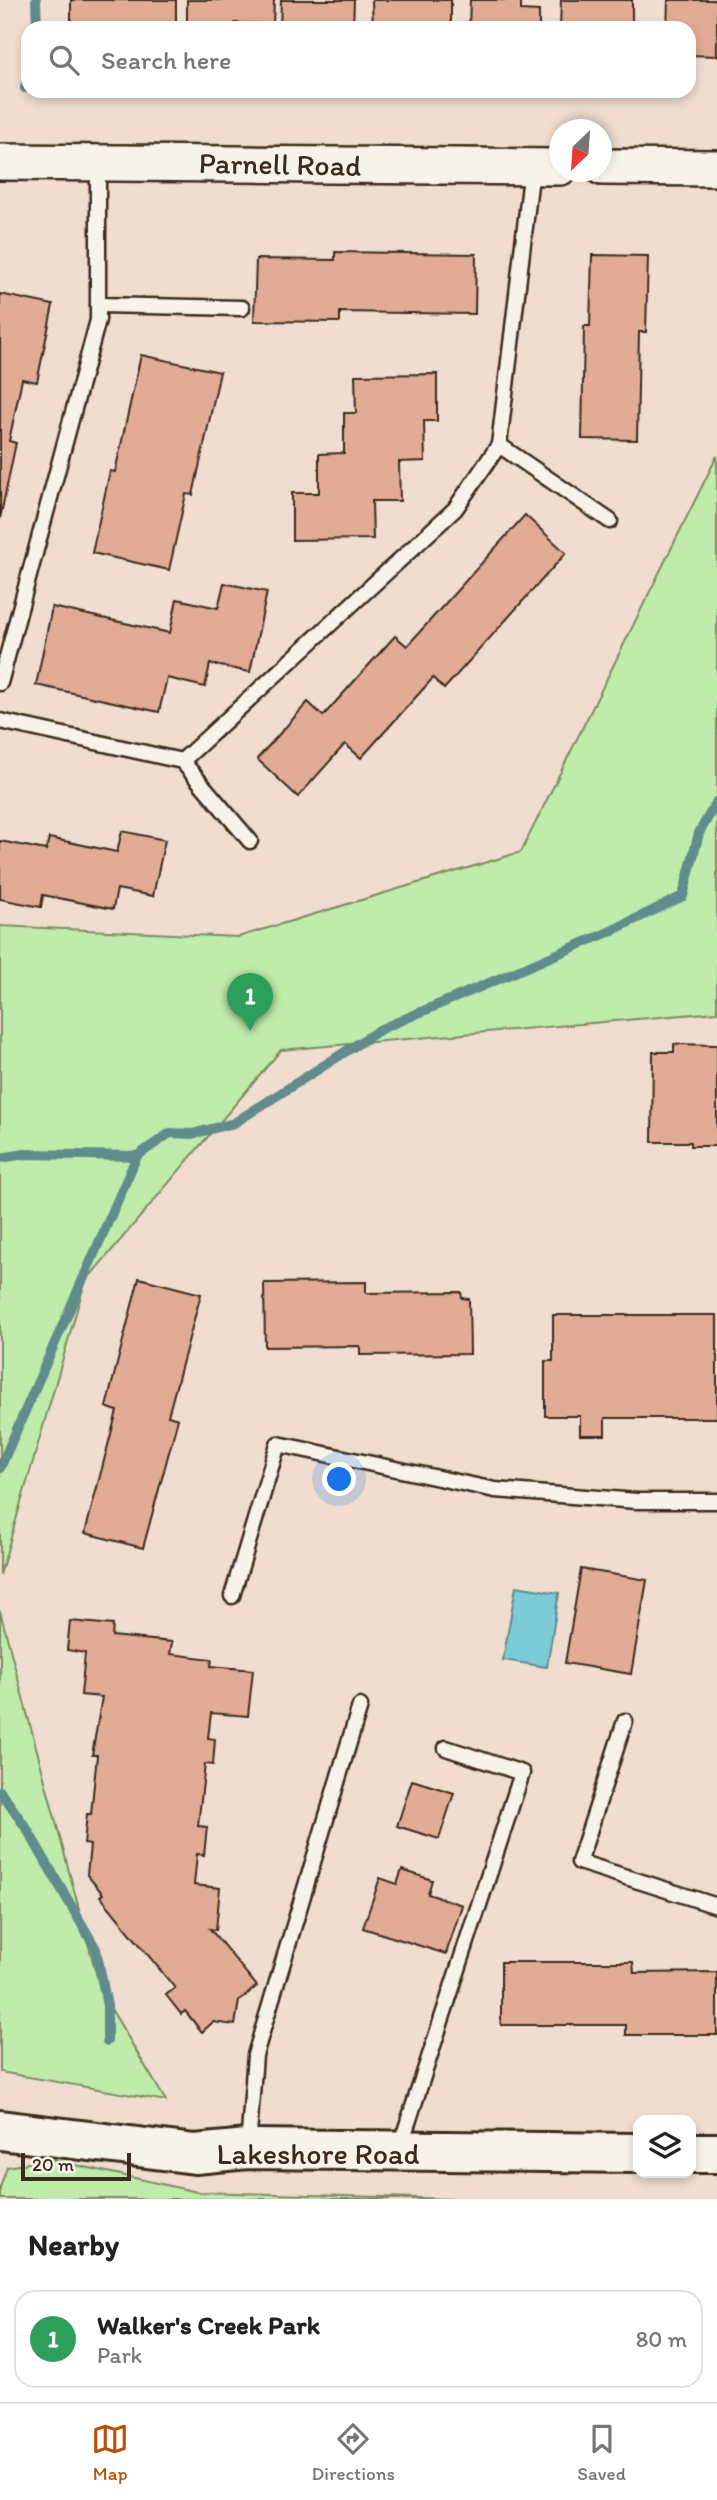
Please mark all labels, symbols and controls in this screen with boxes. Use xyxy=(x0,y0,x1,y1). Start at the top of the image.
search box xyxy=(21,21,696,98)
icon: search xyxy=(45,41,83,79)
text: Search here xyxy=(101,44,231,76)
north arrow xyxy=(549,119,612,182)
street label: Parnell Road xyxy=(198,144,362,184)
pin: 1 xyxy=(227,973,273,1031)
your location xyxy=(322,1462,356,1496)
map controls xyxy=(633,2115,696,2178)
button: layers xyxy=(633,2115,696,2178)
street label: Lakeshore Road xyxy=(216,2135,420,2172)
scale bar xyxy=(21,2150,131,2182)
text: 20 m xyxy=(32,2153,74,2176)
text: Nearby xyxy=(28,2226,119,2263)
text: Walker's Creek Park xyxy=(97,2309,320,2341)
text: 1 xyxy=(48,2325,58,2353)
text: 80 m xyxy=(636,2325,687,2353)
text: Park xyxy=(97,2341,142,2369)
tab: Map xyxy=(91,2420,129,2485)
tab: Directions xyxy=(311,2420,395,2485)
tab: Saved xyxy=(577,2420,626,2485)

